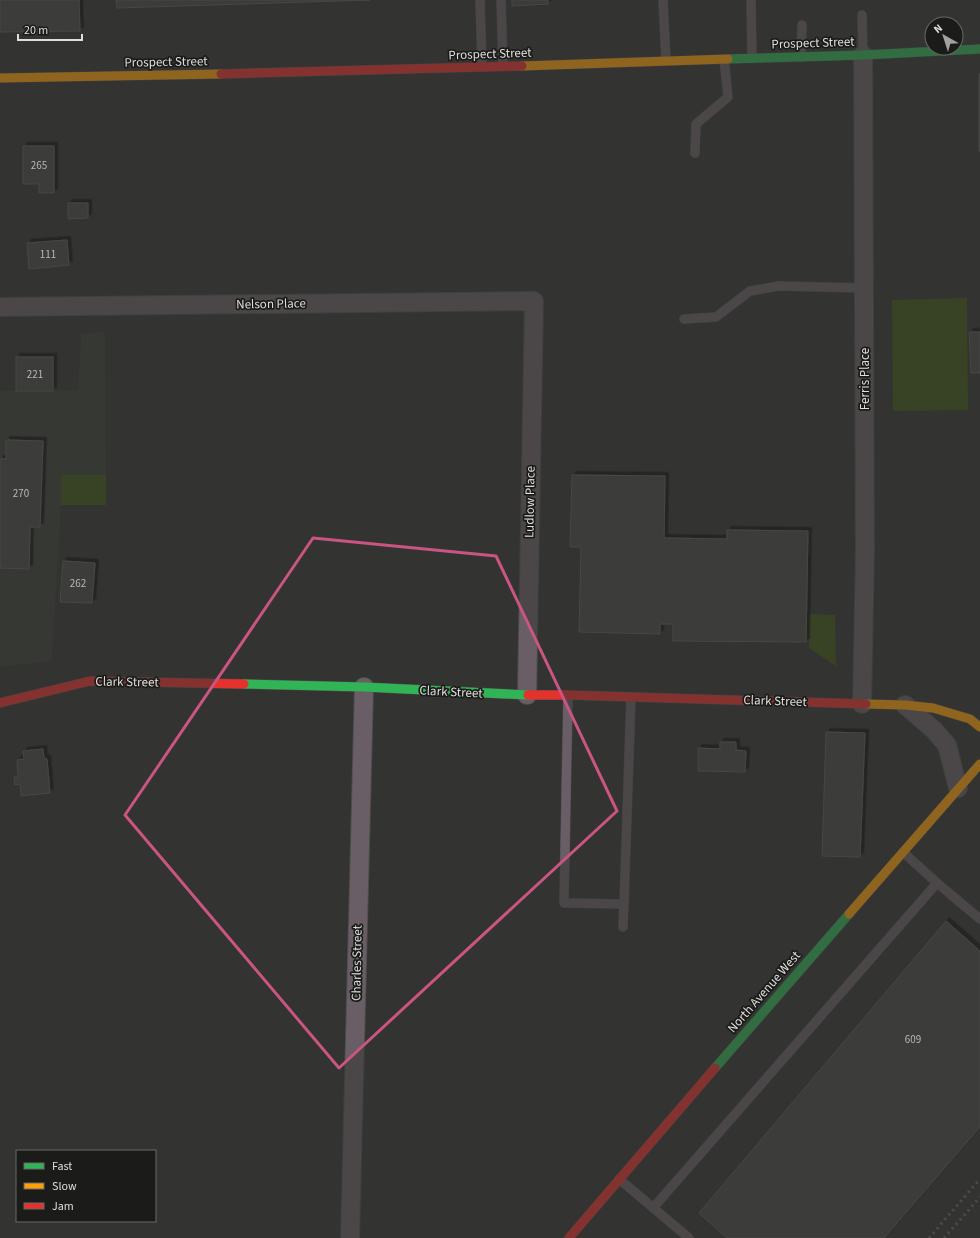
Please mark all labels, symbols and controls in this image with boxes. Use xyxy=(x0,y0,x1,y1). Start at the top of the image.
scale bar xyxy=(18,16,82,42)
north arrow xyxy=(924,16,964,56)
text: N xyxy=(930,20,946,37)
text: 20 m xyxy=(24,22,48,39)
street label: Prospect Street xyxy=(771,33,856,53)
street label: Prospect Street xyxy=(448,44,533,64)
street label: Prospect Street xyxy=(124,52,208,72)
house number: 265 xyxy=(31,158,47,173)
house number: 111 xyxy=(40,247,56,262)
street label: Nelson Place xyxy=(236,294,306,314)
street label: Ferris Place xyxy=(856,348,874,410)
house number: 221 xyxy=(27,367,43,382)
street label: Ludlow Place xyxy=(520,466,540,538)
house number: 270 xyxy=(13,486,29,501)
house number: 262 xyxy=(70,576,86,591)
street label: Clark Street xyxy=(95,672,159,692)
street label: Clark Street xyxy=(419,681,484,703)
street label: Clark Street xyxy=(743,691,808,711)
street label: Charles Street xyxy=(347,924,367,1001)
street label: North Avenue West xyxy=(723,947,805,1037)
house number: 609 xyxy=(905,1032,921,1047)
legend xyxy=(16,1150,156,1222)
text: Fast xyxy=(52,1158,72,1175)
text: Slow xyxy=(52,1178,77,1195)
text: Jam xyxy=(52,1198,74,1215)

